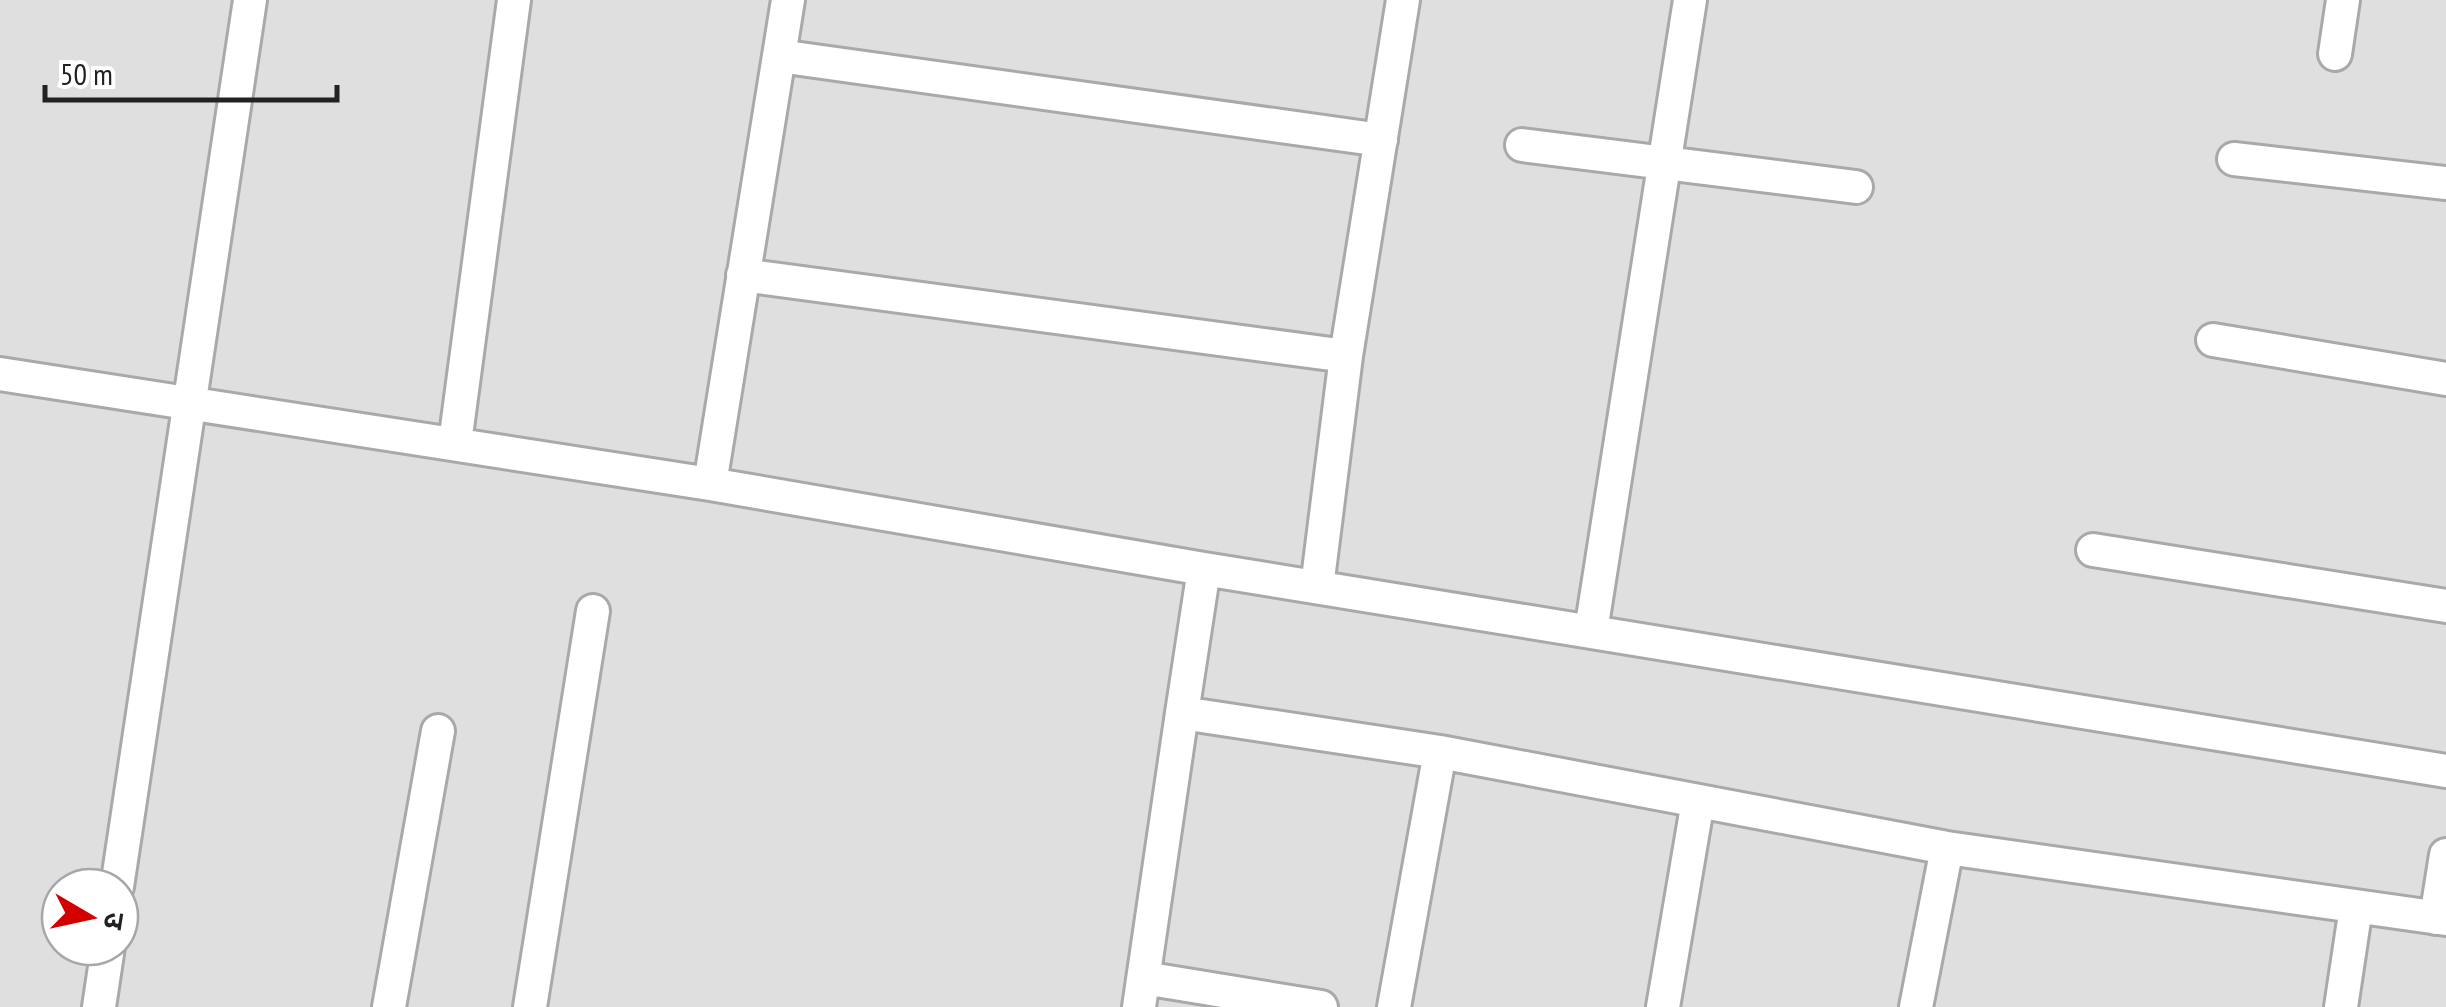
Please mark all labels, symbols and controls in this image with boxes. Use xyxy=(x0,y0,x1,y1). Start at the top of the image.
scale bar xyxy=(45,40,338,102)
text: 50 m xyxy=(60,54,113,93)
north arrow xyxy=(40,867,140,967)
text: उ xyxy=(96,910,135,933)

